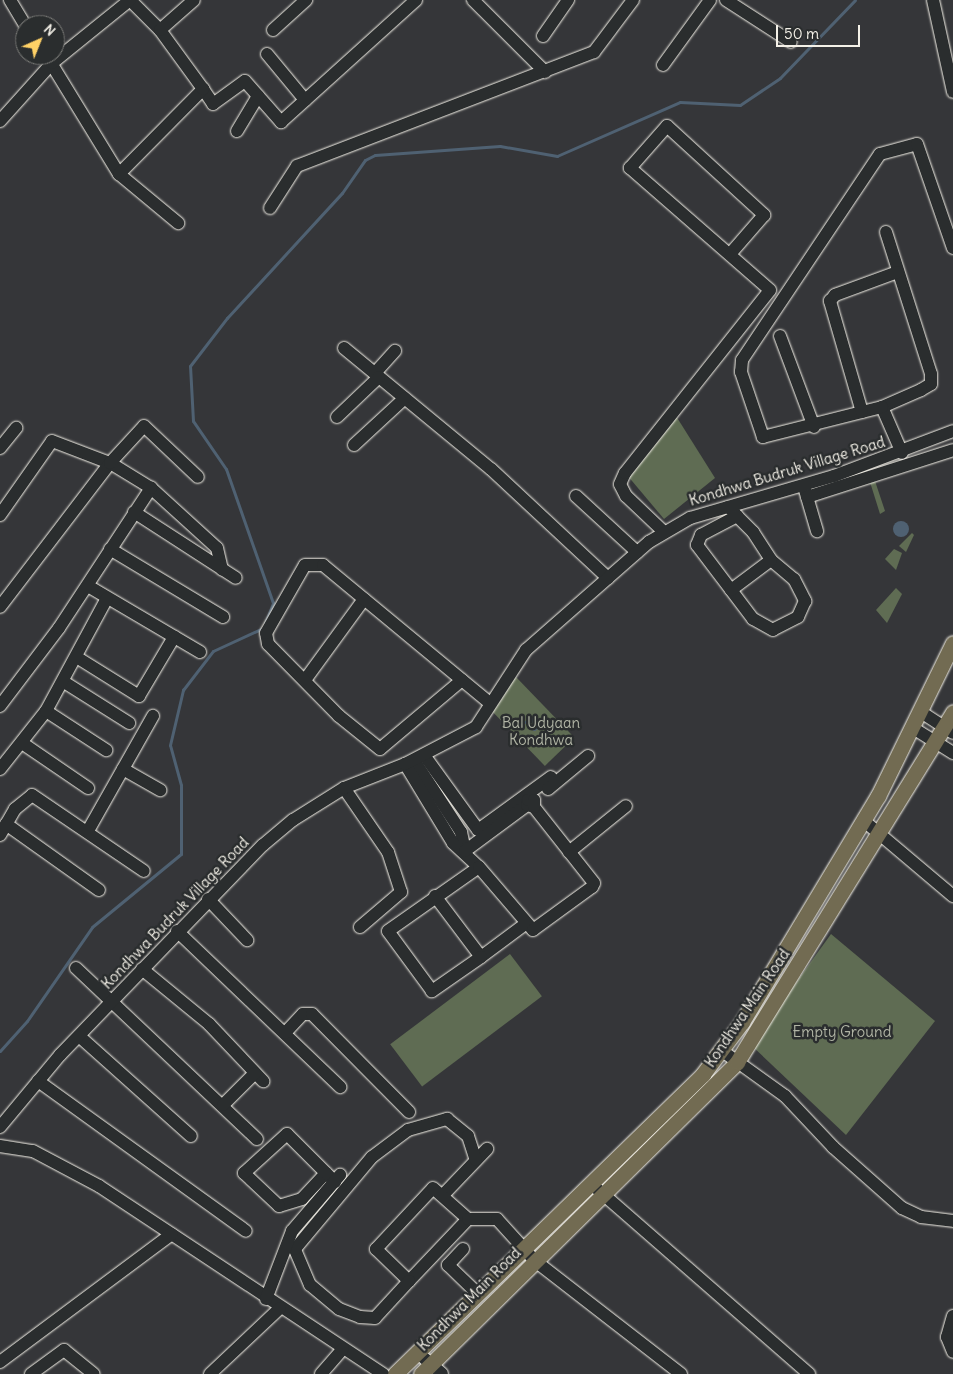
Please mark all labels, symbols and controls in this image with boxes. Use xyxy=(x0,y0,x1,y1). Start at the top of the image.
north arrow xyxy=(15,15,65,65)
scale bar xyxy=(778,15,862,47)
text: N xyxy=(40,20,59,40)
text: 50 m xyxy=(784,24,819,43)
street label: Kondhwa Budruk Village Road xyxy=(687,433,887,509)
park label: Bal Udyaan Kondhwa xyxy=(502,713,580,748)
street label: Kondhwa Budruk Village Road xyxy=(98,833,252,993)
street label: Kondhwa Main Road xyxy=(701,945,793,1071)
park label: Empty Ground xyxy=(793,1023,891,1041)
street label: Kondhwa Main Road xyxy=(414,1244,524,1354)

